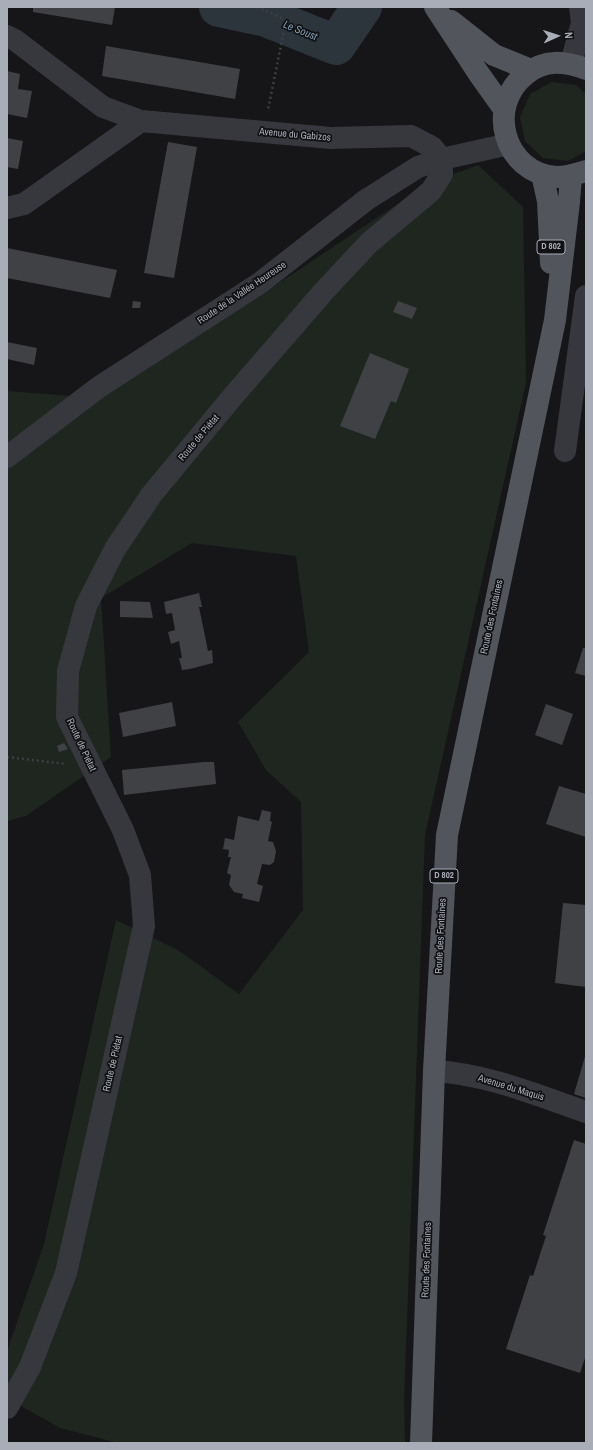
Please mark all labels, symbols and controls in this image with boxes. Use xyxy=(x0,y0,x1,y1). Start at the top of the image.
north arrow xyxy=(537,16,577,56)
water label: Le Soust xyxy=(281,18,319,44)
text: N xyxy=(562,32,576,39)
street label: Avenue du Gabizos xyxy=(259,126,331,144)
road number: D 802 xyxy=(537,240,565,254)
street label: Route de la Vallée Heureuse xyxy=(195,259,289,327)
street label: Route de Piétat xyxy=(176,412,222,464)
street label: Route des Fontaines xyxy=(478,579,506,655)
street label: Route de Piétat xyxy=(64,717,98,773)
road number: D 802 xyxy=(430,869,458,883)
street label: Route des Fontaines xyxy=(433,898,449,974)
street label: Route de Piétat xyxy=(101,1035,125,1093)
street label: Avenue du Maquis xyxy=(477,1072,545,1104)
street label: Route des Fontaines xyxy=(420,1222,434,1298)

